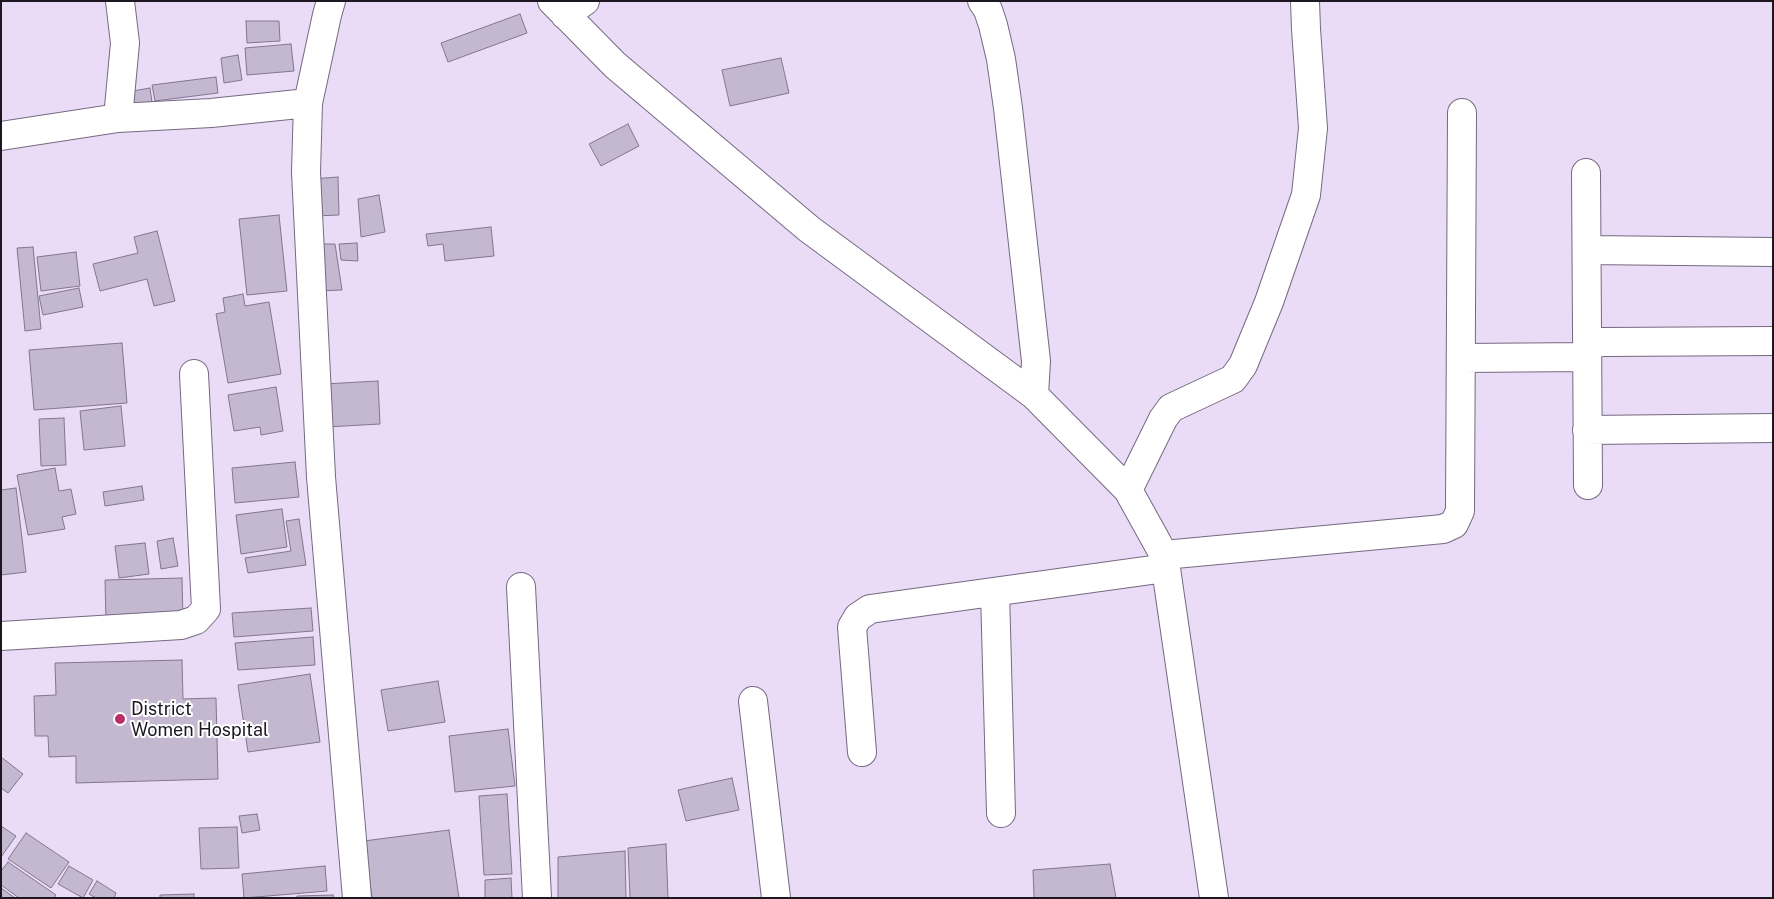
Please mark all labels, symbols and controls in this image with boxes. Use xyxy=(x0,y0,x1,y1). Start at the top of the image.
place label: District Women Hospital xyxy=(131,698,268,741)
marker: District Women Hospital xyxy=(113,712,127,726)

